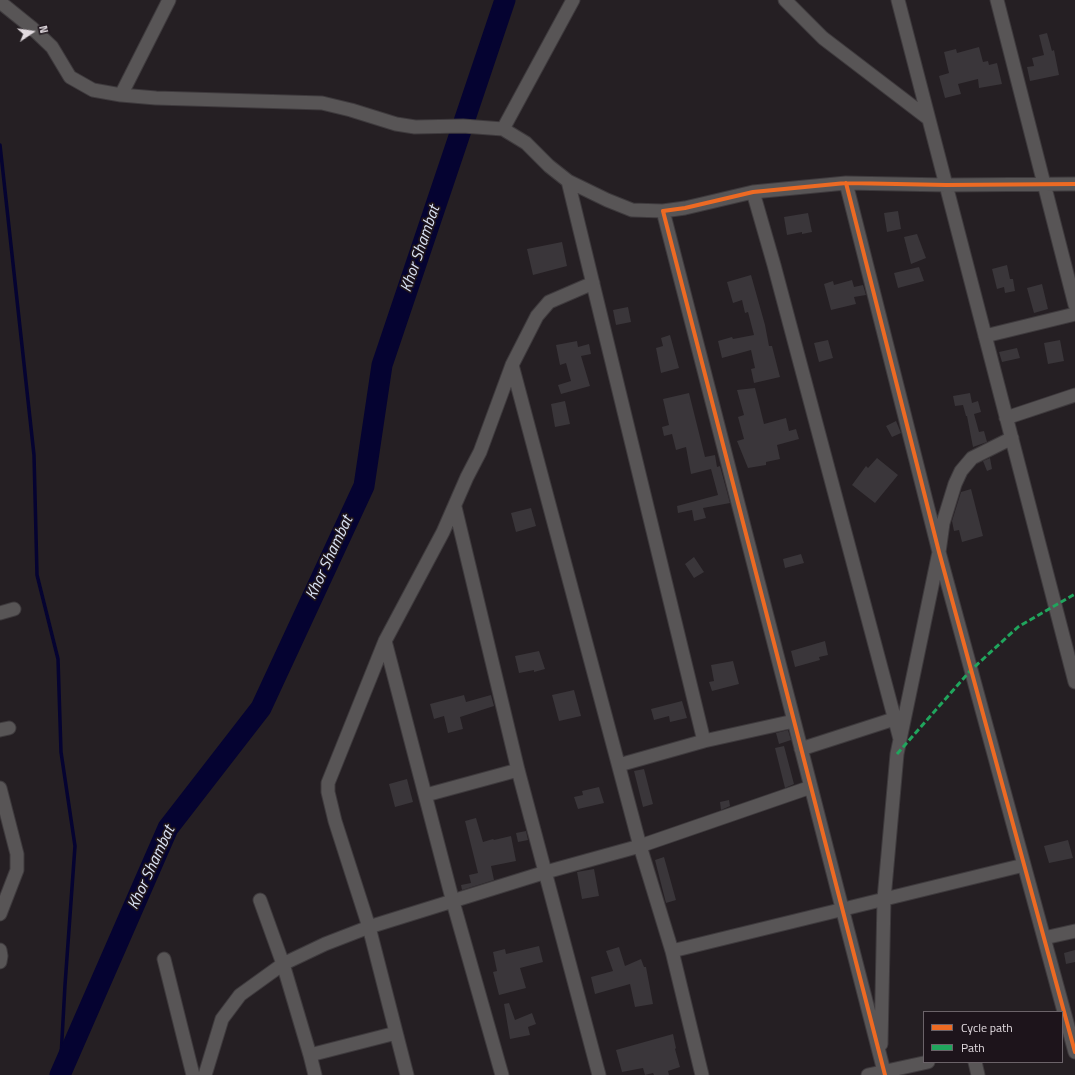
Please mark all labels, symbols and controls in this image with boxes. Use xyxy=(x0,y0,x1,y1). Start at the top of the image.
north arrow xyxy=(12,12,52,52)
text: N xyxy=(35,24,52,35)
water label: Khor Shambat xyxy=(397,203,445,295)
water label: Khor Shambat xyxy=(302,513,358,603)
water label: Khor Shambat xyxy=(124,823,180,913)
legend xyxy=(923,1011,1063,1063)
text: Cycle path xyxy=(961,1018,1013,1037)
text: Path xyxy=(961,1038,985,1057)

